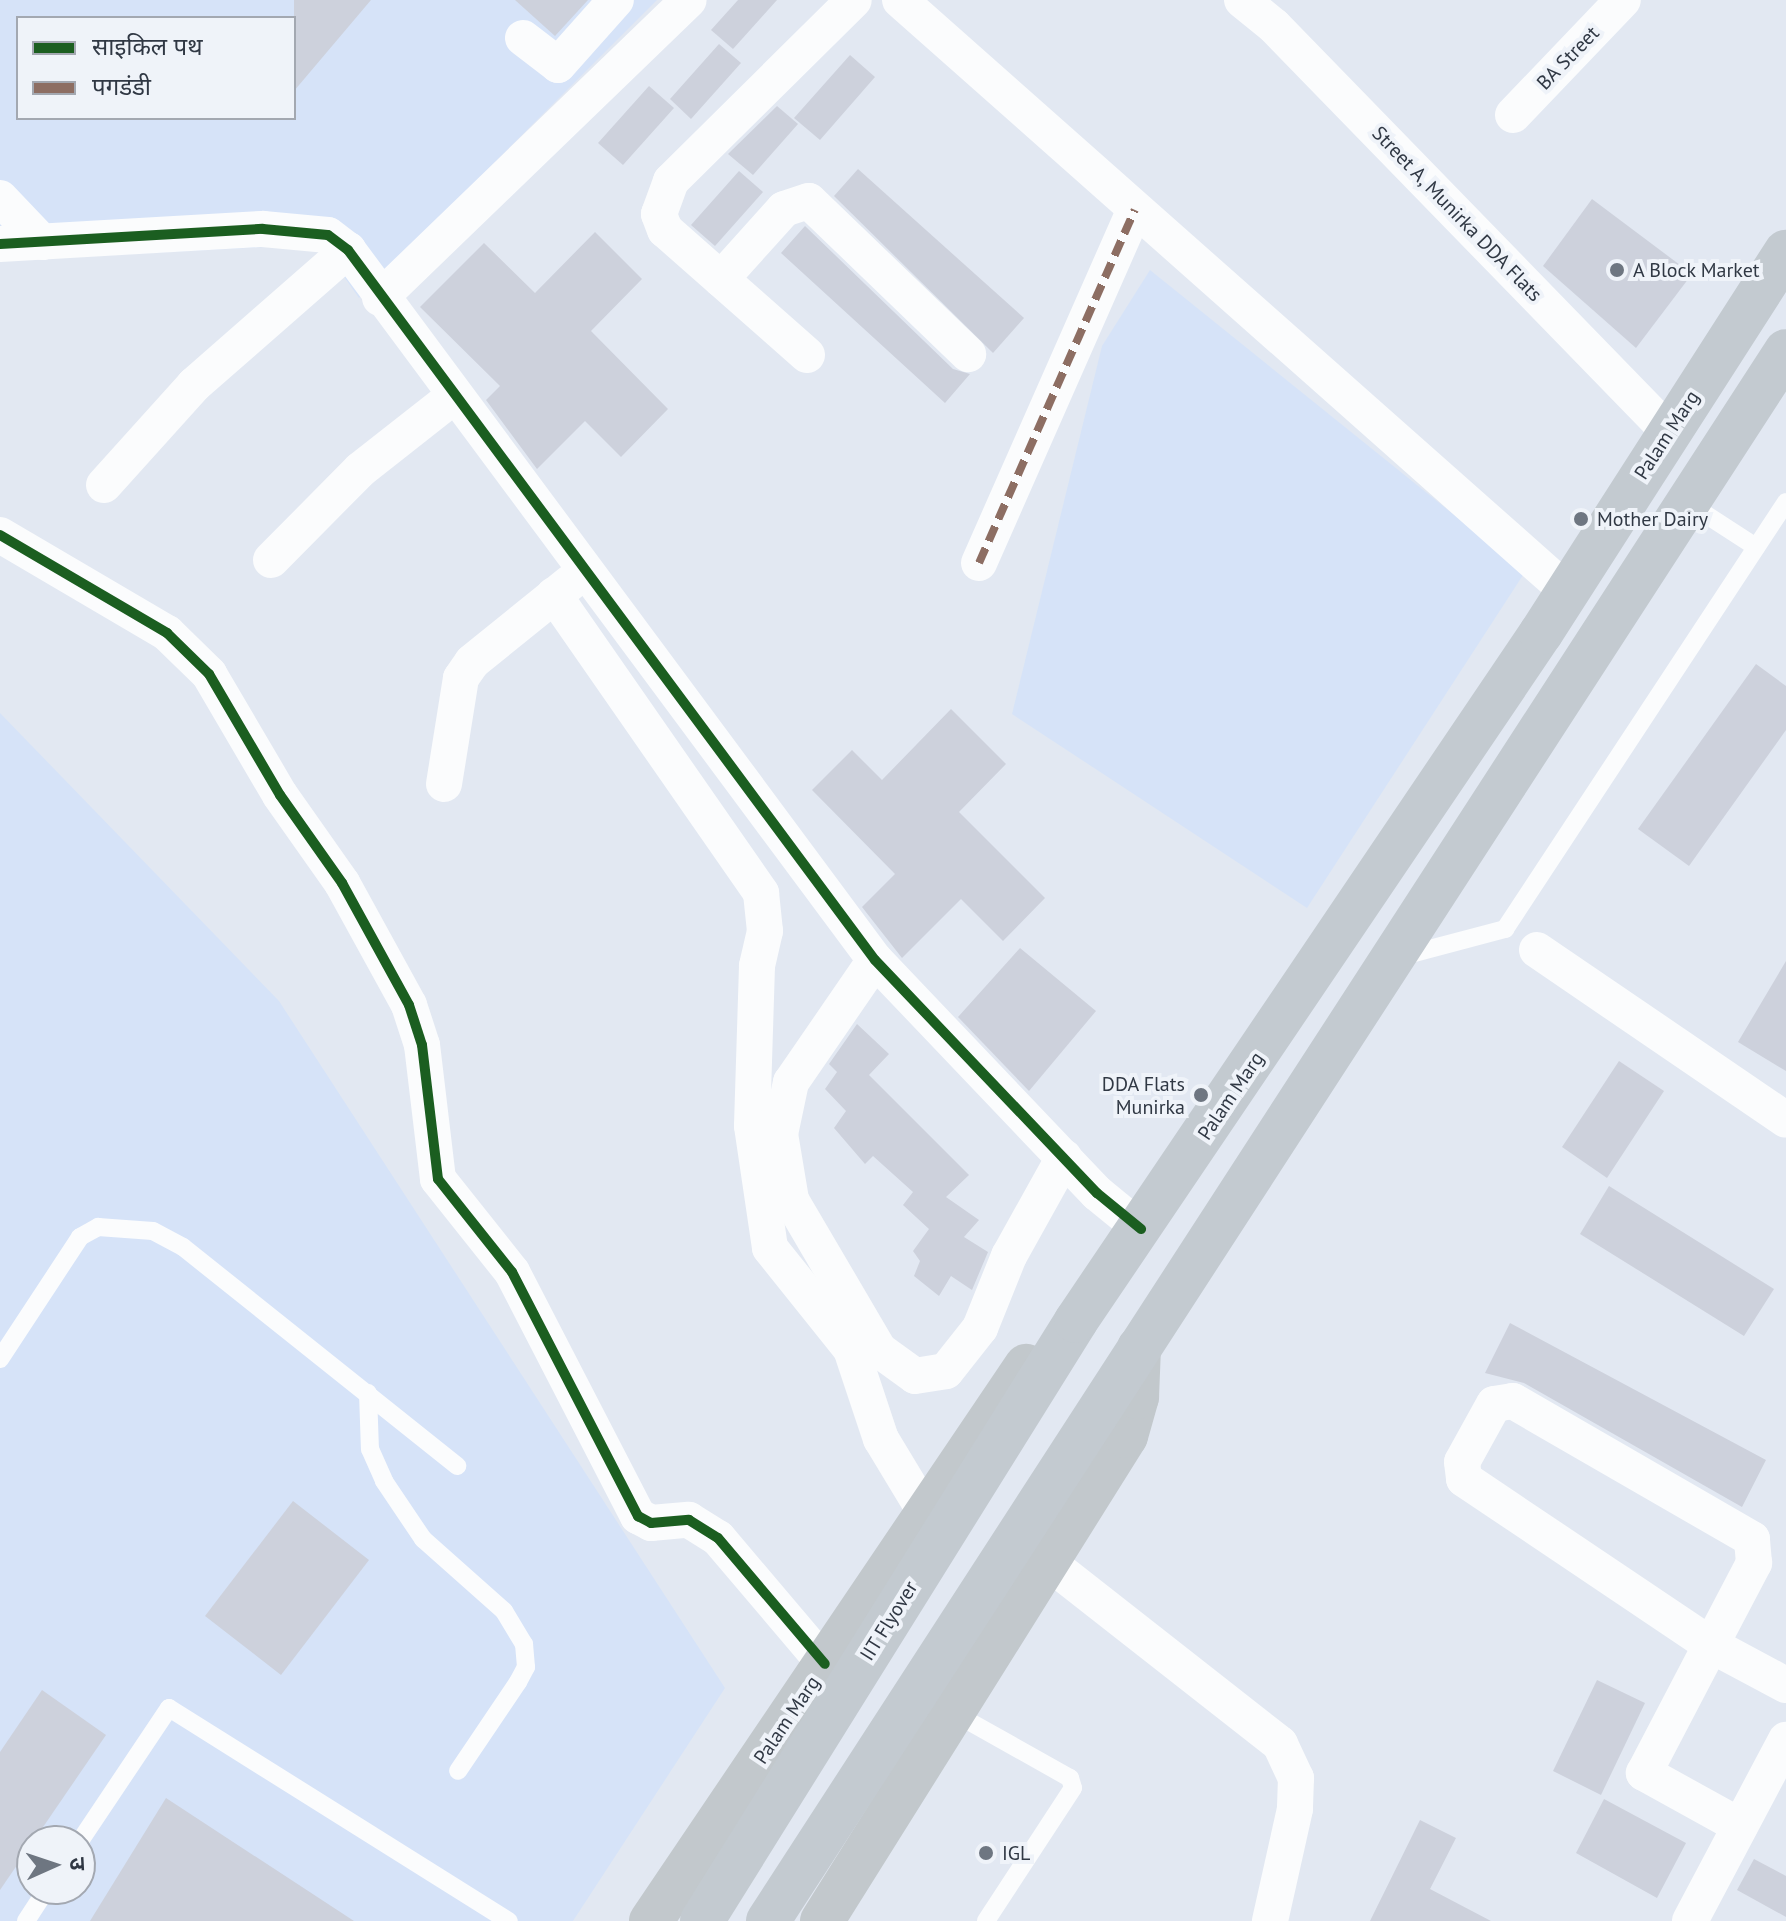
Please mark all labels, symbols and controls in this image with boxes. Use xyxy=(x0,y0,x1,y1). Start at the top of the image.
legend xyxy=(16,16,296,120)
street label: BA Street xyxy=(1532,21,1604,95)
text: साइकिल पथ xyxy=(92,31,203,62)
text: पगडंडी xyxy=(92,71,151,102)
street label: Street A, Munirka DDA Flats xyxy=(1366,120,1548,308)
place label: A Block Market xyxy=(1633,258,1761,282)
marker: A Block Market xyxy=(1608,261,1626,279)
street label: Palam Marg xyxy=(1629,386,1705,484)
place label: Mother Dairy xyxy=(1597,507,1708,531)
marker: Mother Dairy xyxy=(1572,510,1590,528)
street label: Palam Marg xyxy=(1193,1047,1269,1145)
place label: DDA Flats Munirka xyxy=(1101,1072,1185,1119)
marker: DDA Flats Munirka xyxy=(1192,1086,1210,1104)
street label: IIT Flyover xyxy=(855,1576,923,1666)
street label: Palam Marg xyxy=(749,1671,825,1769)
north arrow xyxy=(16,1825,96,1905)
place label: IGL xyxy=(1002,1841,1030,1865)
marker: IGL xyxy=(977,1844,995,1862)
text: उ xyxy=(64,1857,92,1871)

